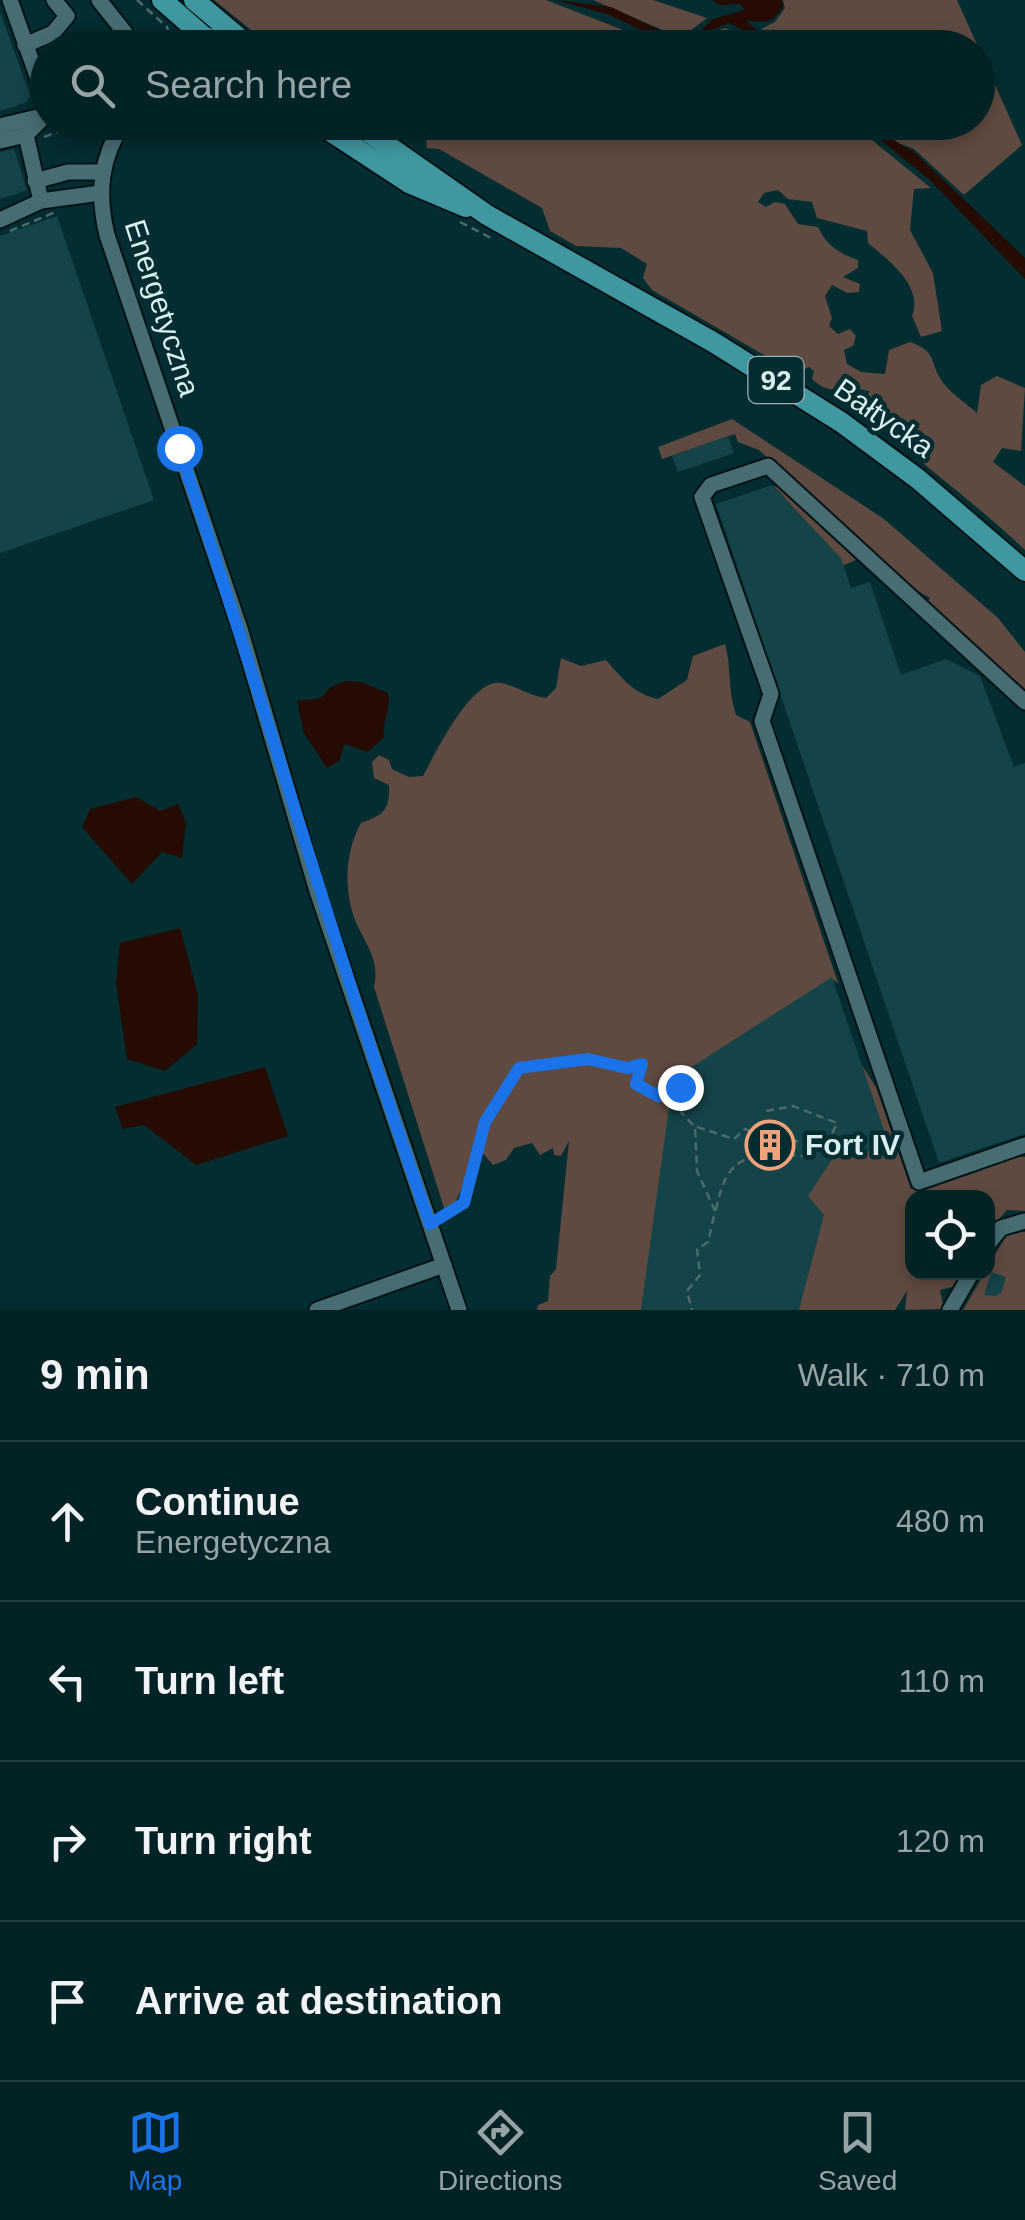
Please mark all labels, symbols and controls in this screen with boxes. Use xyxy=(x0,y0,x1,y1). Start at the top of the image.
search box xyxy=(30,30,995,140)
icon: search xyxy=(65,58,120,113)
text: Search here xyxy=(145,64,352,106)
street label: Energetyczna xyxy=(118,216,207,400)
road number: 92 xyxy=(748,357,804,403)
street label: Bałtycka xyxy=(828,372,940,464)
route start xyxy=(157,426,203,472)
route end xyxy=(658,1065,704,1111)
building icon: Fort IV xyxy=(744,1119,796,1171)
place label: Fort IV xyxy=(805,1128,900,1161)
map controls xyxy=(905,1190,995,1280)
button: locate xyxy=(905,1190,995,1280)
text: 9 min xyxy=(40,1351,150,1398)
text: Walk · 710 m xyxy=(798,1357,985,1393)
text: Continue xyxy=(135,1481,300,1523)
icon: ahead xyxy=(40,1494,95,1549)
text: 480 m xyxy=(896,1503,985,1539)
text: Energetyczna xyxy=(135,1524,331,1560)
icon: left xyxy=(40,1654,95,1709)
text: Turn left xyxy=(135,1660,284,1702)
text: 110 m xyxy=(898,1663,985,1699)
icon: right xyxy=(40,1814,95,1869)
text: Turn right xyxy=(135,1820,312,1862)
text: 120 m xyxy=(896,1823,985,1859)
icon: arrive xyxy=(40,1974,95,2029)
text: Arrive at destination xyxy=(135,1980,502,2022)
tab: Map xyxy=(128,2105,183,2197)
tab: Directions xyxy=(438,2105,563,2197)
tab: Saved xyxy=(818,2105,897,2197)

